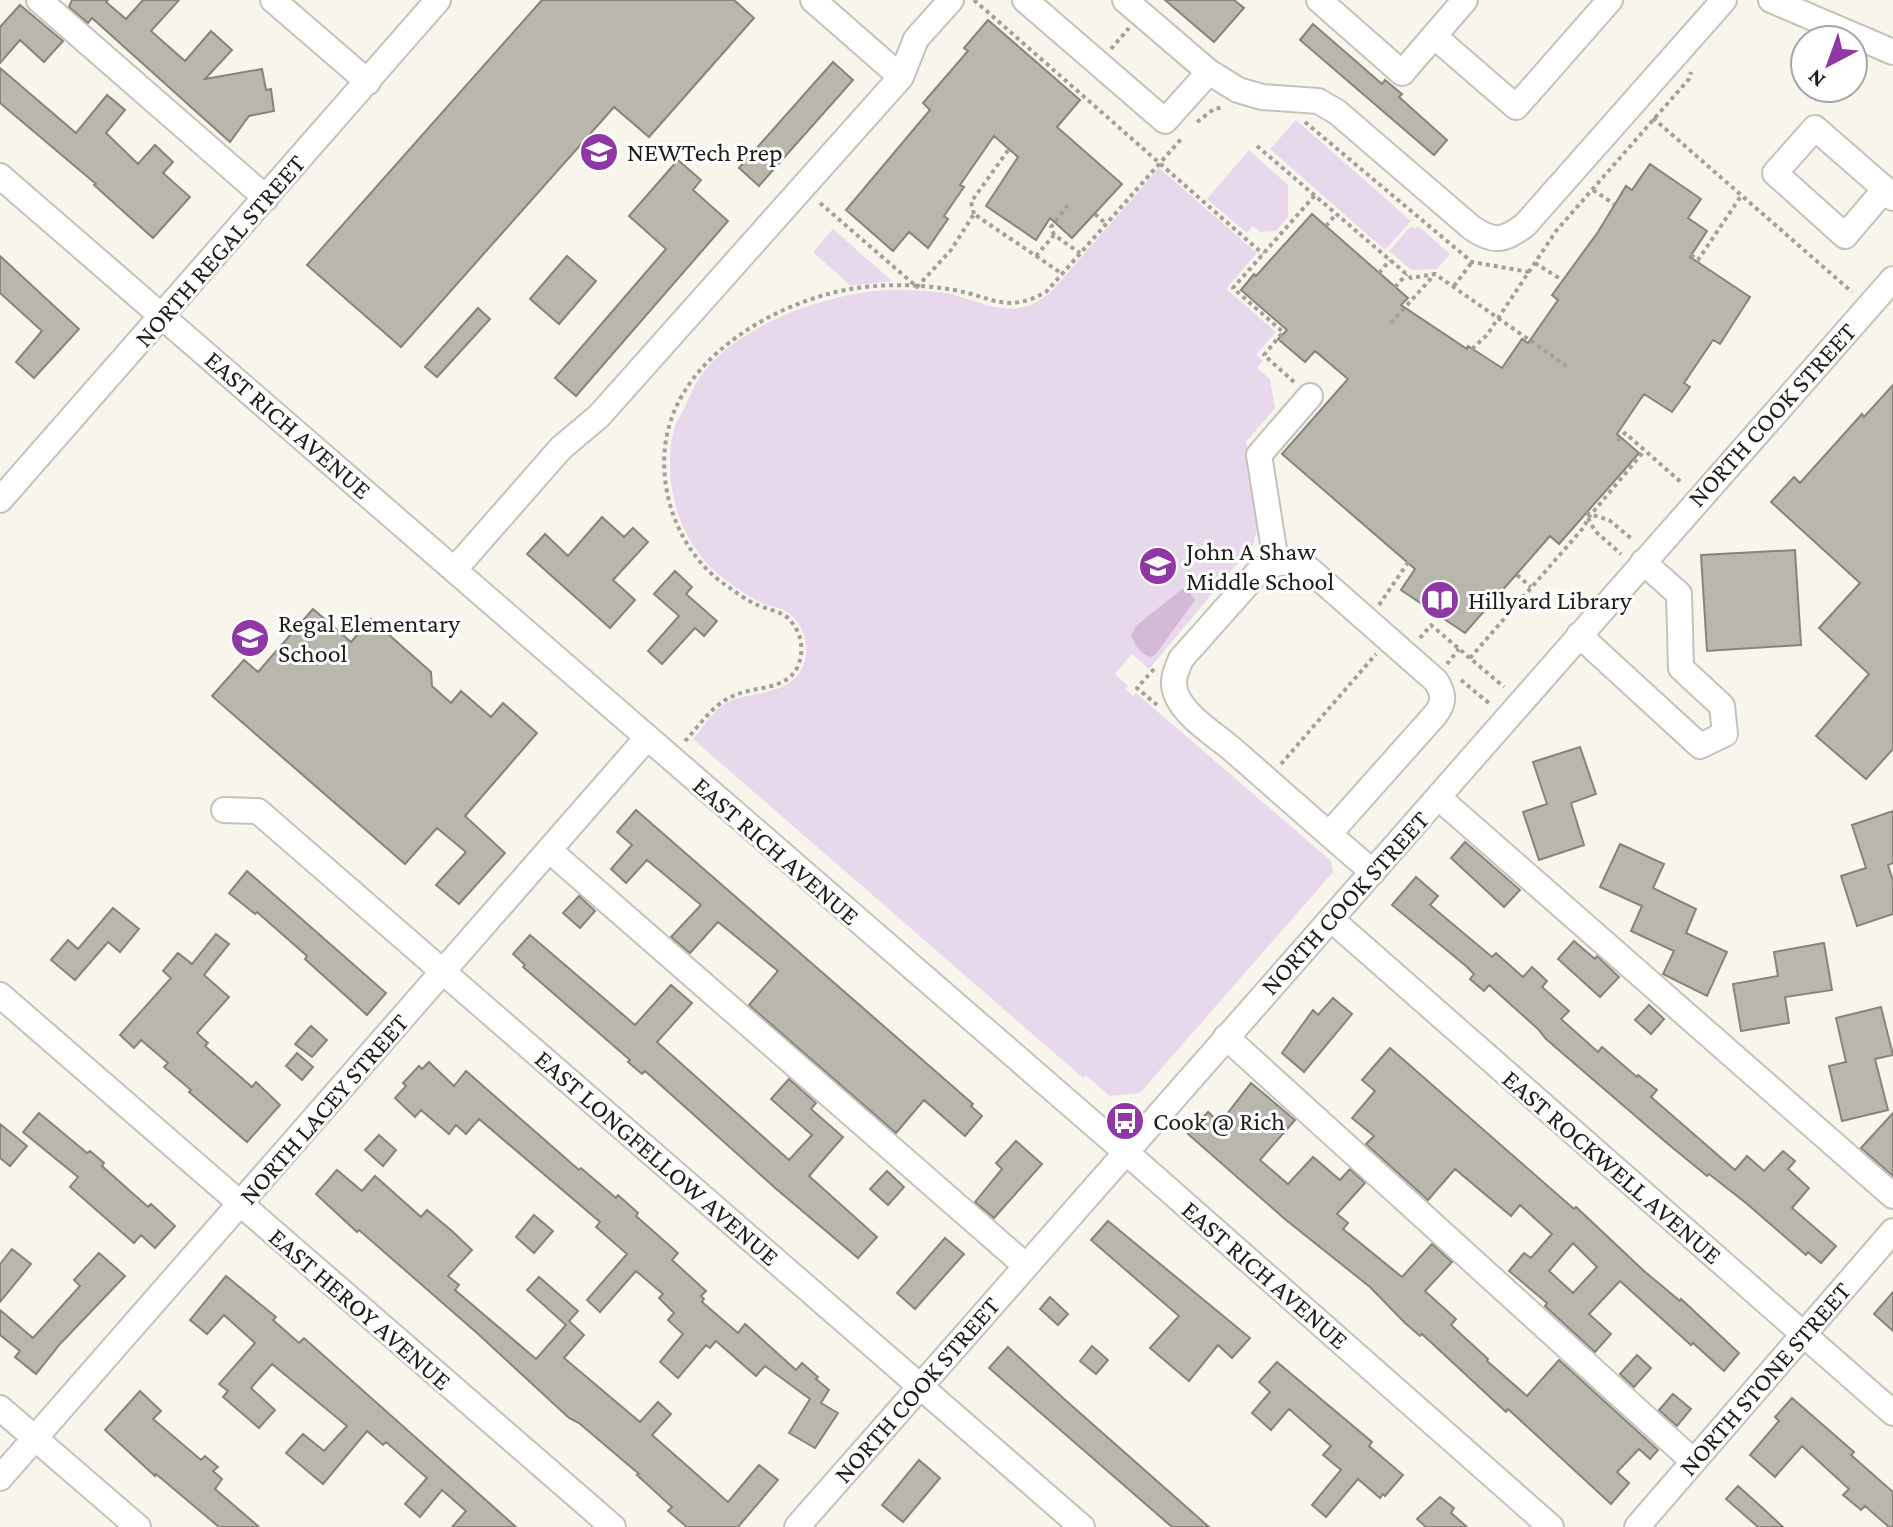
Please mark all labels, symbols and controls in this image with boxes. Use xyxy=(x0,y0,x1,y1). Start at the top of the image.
north arrow xyxy=(1789,24,1869,104)
text: N xyxy=(1802,64,1830,93)
school or university icon: NEWTech Prep xyxy=(578,131,620,173)
place label: NEWTech Prep xyxy=(627,138,783,167)
street label: NORTH REGAL STREET xyxy=(129,149,311,353)
street label: NORTH COOK STREET xyxy=(1682,317,1862,513)
street label: EAST RICH AVENUE xyxy=(199,345,377,505)
place label: John A Shaw Middle School xyxy=(1184,537,1334,596)
school or university icon: John A Shaw Middle School xyxy=(1137,545,1179,587)
library icon: Hillyard Library xyxy=(1419,579,1461,621)
place label: Hillyard Library xyxy=(1468,586,1633,615)
place label: Regal Elementary School xyxy=(278,609,461,668)
school or university icon: Regal Elementary School xyxy=(229,617,271,659)
street label: EAST RICH AVENUE xyxy=(687,771,865,931)
street label: NORTH COOK STREET xyxy=(1255,805,1435,1001)
street label: NORTH LACEY STREET xyxy=(233,1008,415,1210)
street label: EAST LONGFELLOW AVENUE xyxy=(529,1044,785,1272)
street label: EAST ROCKWELL AVENUE xyxy=(1497,1064,1727,1270)
bus stop icon: Cook @ Rich xyxy=(1104,1100,1146,1142)
place label: Cook @ Rich xyxy=(1153,1107,1285,1136)
street label: EAST RICH AVENUE xyxy=(1176,1195,1354,1355)
street label: EAST HEROY AVENUE xyxy=(263,1222,457,1396)
street label: NORTH STONE STREET xyxy=(1673,1276,1857,1482)
street label: NORTH COOK STREET xyxy=(828,1291,1006,1489)

